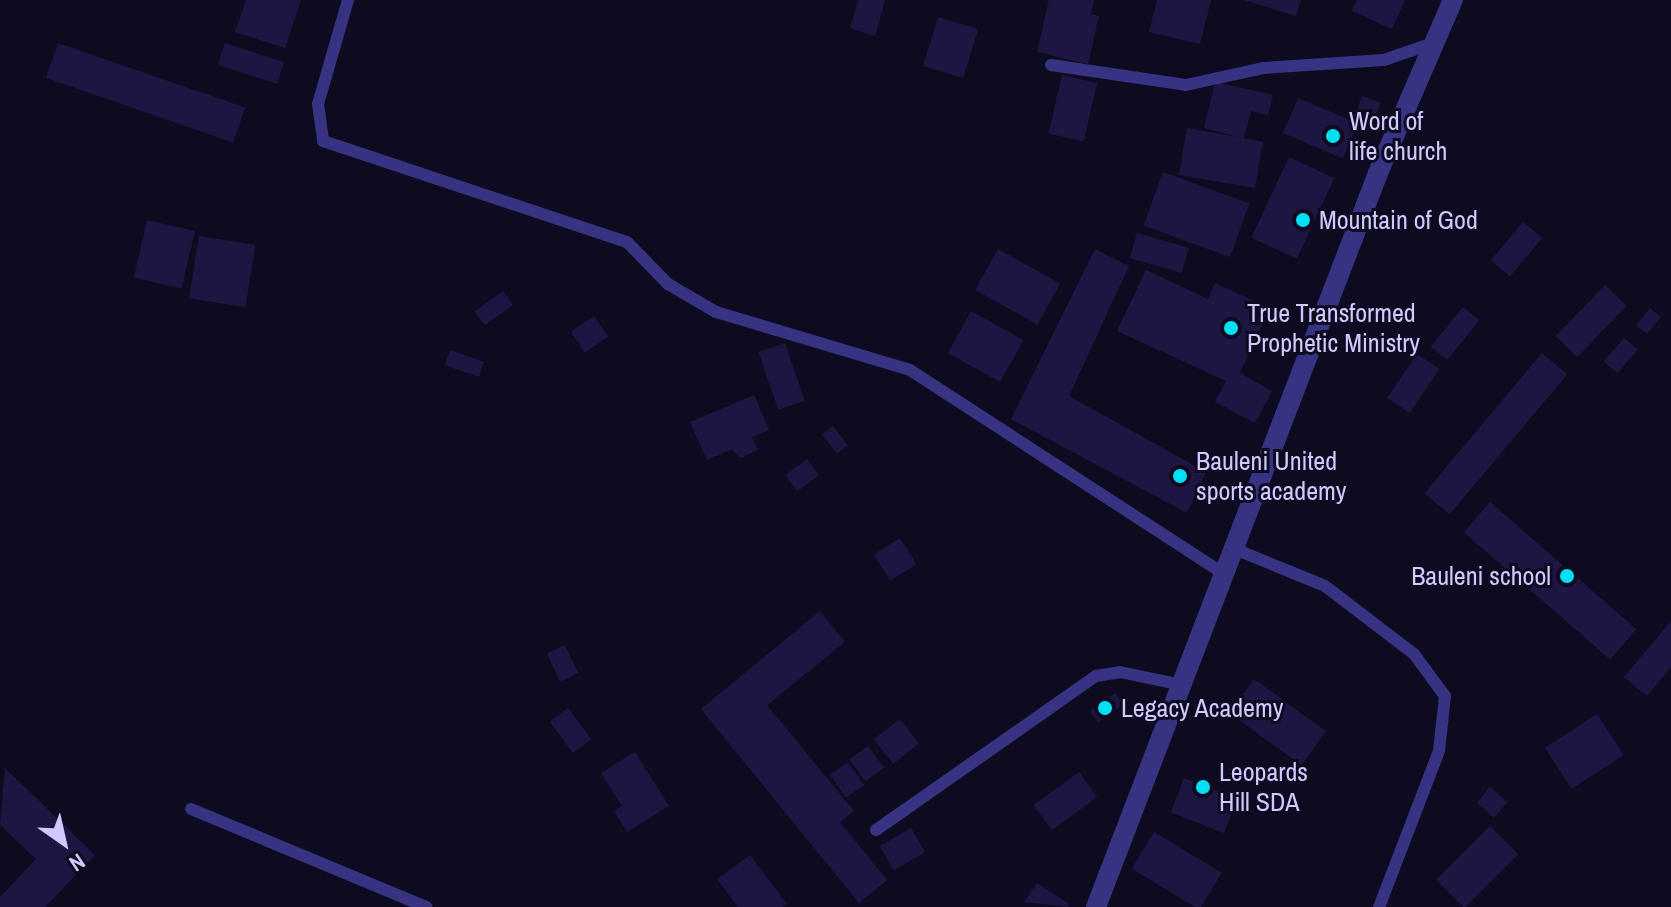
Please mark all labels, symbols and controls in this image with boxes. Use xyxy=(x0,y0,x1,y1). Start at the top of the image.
place label: Word of life church xyxy=(1349,105,1447,166)
marker: Word of life church xyxy=(1324,127,1342,145)
place label: Mountain of God xyxy=(1319,204,1478,236)
marker: Mountain of God xyxy=(1294,211,1312,229)
place label: True Transformed Prophetic Ministry xyxy=(1247,297,1420,358)
marker: True Transformed Prophetic Ministry xyxy=(1222,319,1240,337)
place label: Bauleni United sports academy xyxy=(1196,445,1346,506)
marker: Bauleni United sports academy xyxy=(1171,467,1189,485)
place label: Bauleni school xyxy=(1411,560,1551,592)
marker: Bauleni school xyxy=(1558,567,1576,585)
place label: Legacy Academy xyxy=(1121,692,1285,724)
marker: Legacy Academy xyxy=(1096,699,1114,717)
place label: Leopards Hill SDA xyxy=(1219,756,1308,818)
marker: Leopards Hill SDA xyxy=(1194,778,1212,796)
north arrow xyxy=(24,803,104,883)
text: N xyxy=(64,847,91,879)

